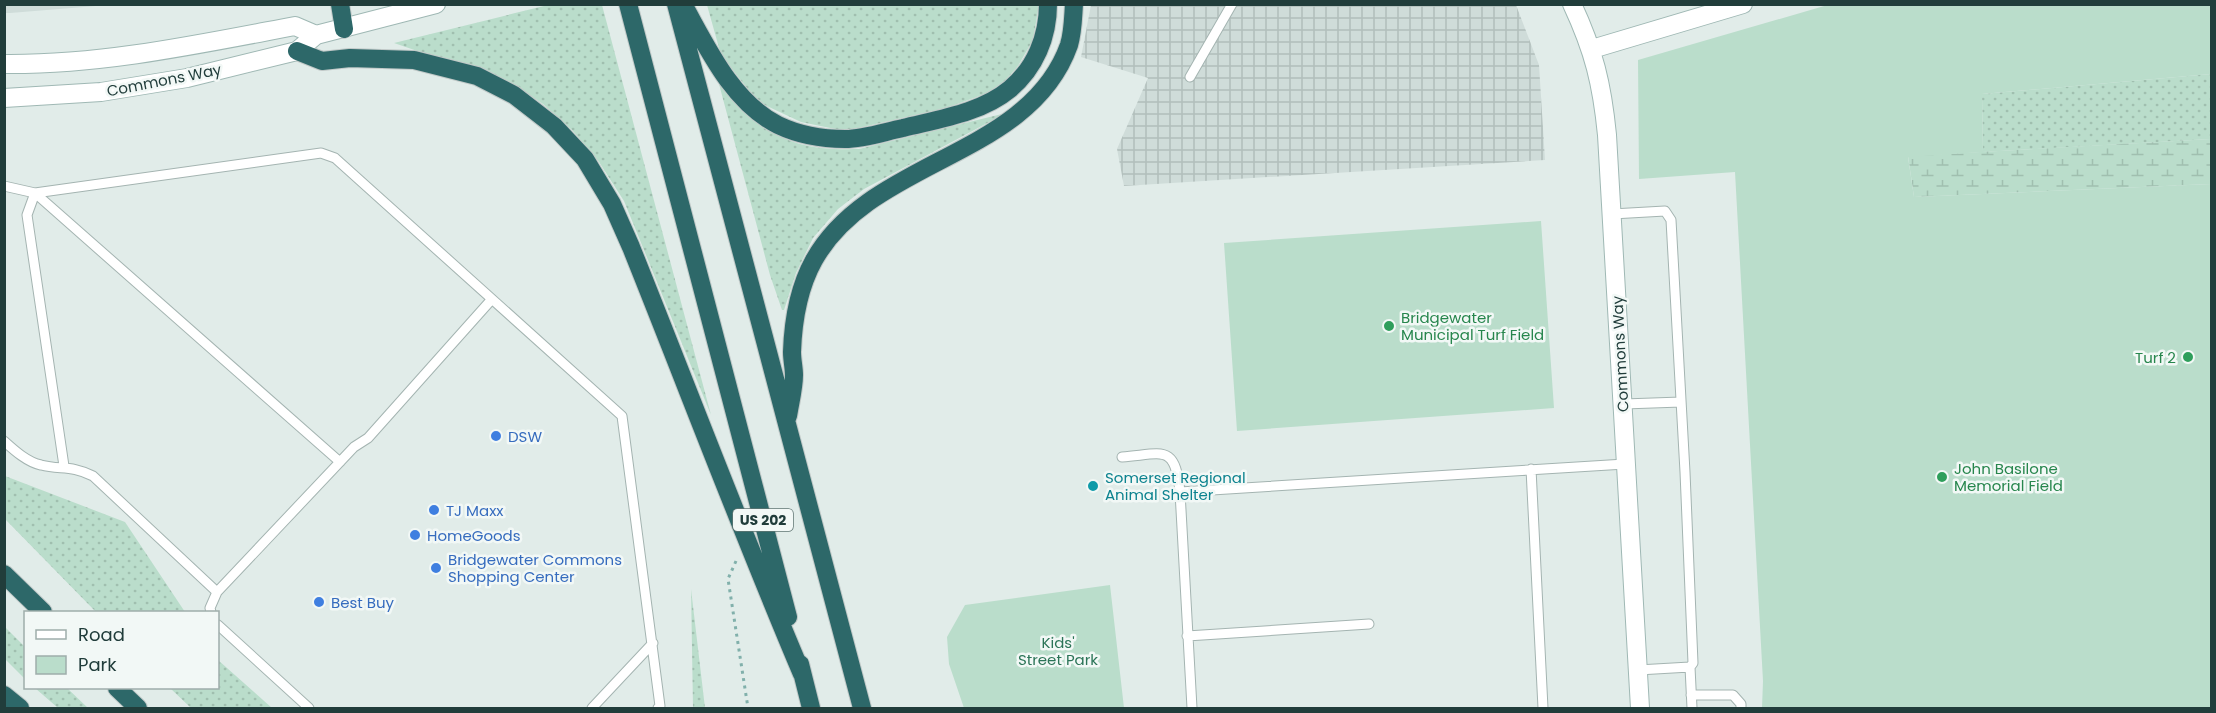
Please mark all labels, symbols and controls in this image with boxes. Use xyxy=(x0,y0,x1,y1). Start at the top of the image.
street label: Commons Way xyxy=(105,58,224,101)
street label: Commons Way xyxy=(1606,295,1634,413)
place label: Bridgewater Municipal Turf Field xyxy=(1401,307,1544,345)
marker: Bridgewater Municipal Turf Field xyxy=(1382,319,1396,333)
place label: Turf 2 xyxy=(2135,347,2176,368)
marker: Turf 2 xyxy=(2181,350,2195,364)
place label: DSW xyxy=(508,426,542,447)
marker: DSW xyxy=(489,429,503,443)
place label: John Basilone Memorial Field xyxy=(1954,458,2063,496)
place label: Somerset Regional Animal Shelter xyxy=(1105,467,1246,505)
marker: John Basilone Memorial Field xyxy=(1935,470,1949,484)
marker: Somerset Regional Animal Shelter xyxy=(1086,479,1100,493)
place label: TJ Maxx xyxy=(446,500,504,521)
marker: TJ Maxx xyxy=(427,503,441,517)
road number: US 202 xyxy=(733,509,793,531)
place label: HomeGoods xyxy=(427,525,521,546)
marker: HomeGoods xyxy=(408,528,422,542)
place label: Bridgewater Commons Shopping Center xyxy=(448,549,622,587)
marker: Bridgewater Commons Shopping Center xyxy=(429,561,443,575)
place label: Best Buy xyxy=(331,592,395,613)
marker: Best Buy xyxy=(312,595,326,609)
legend xyxy=(24,611,219,689)
text: Road xyxy=(78,622,125,647)
park label: Kids' Street Park xyxy=(1018,632,1098,670)
text: Park xyxy=(78,652,117,677)

